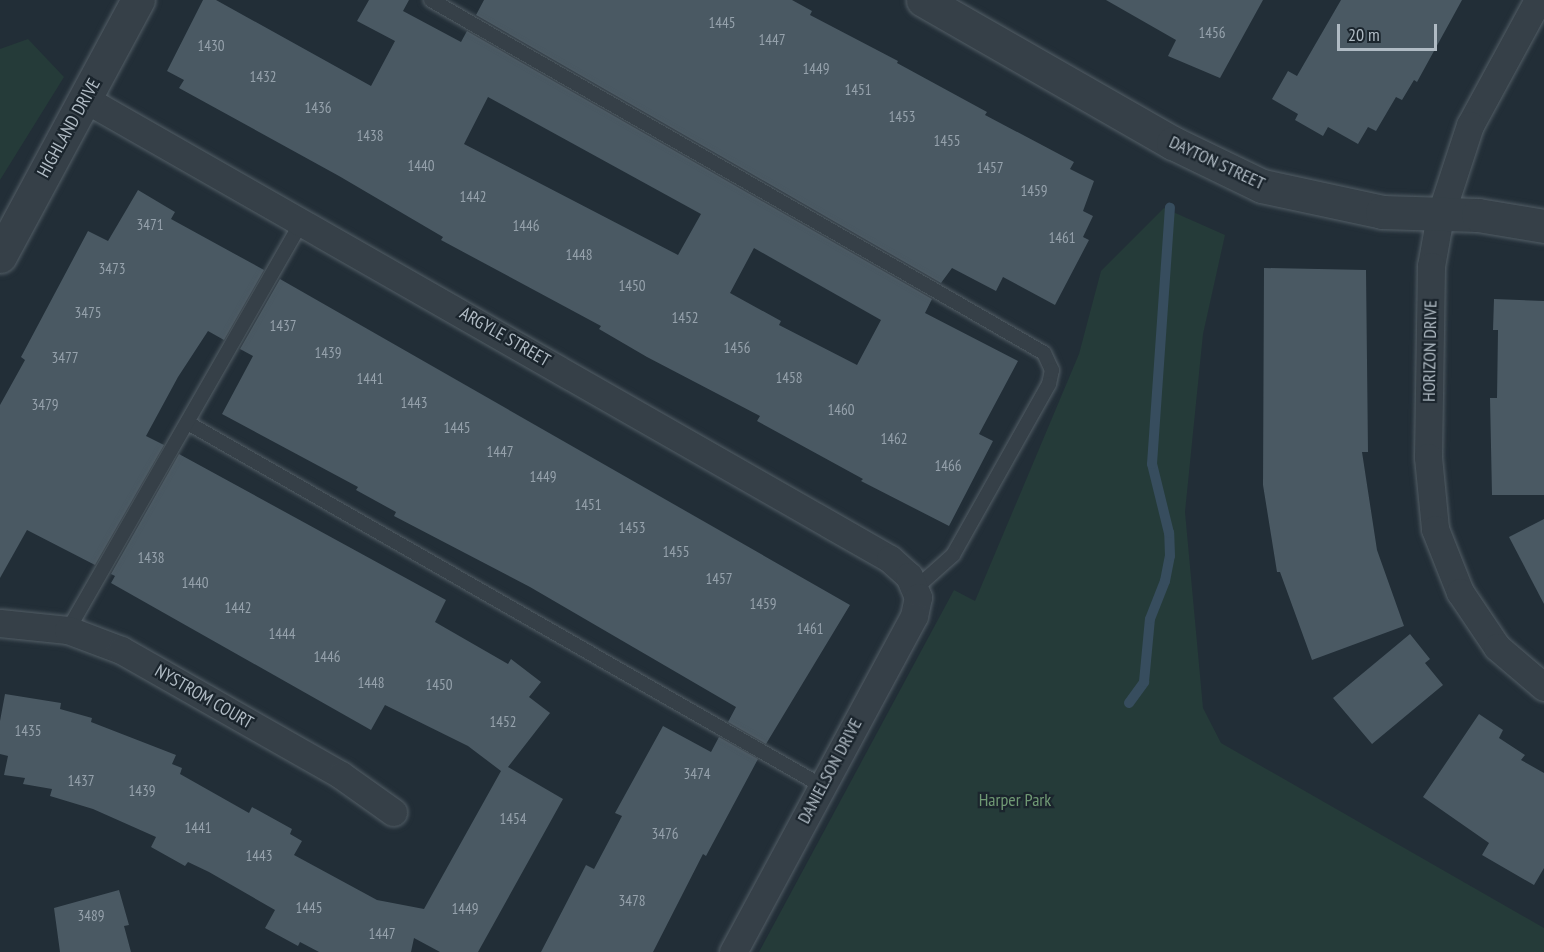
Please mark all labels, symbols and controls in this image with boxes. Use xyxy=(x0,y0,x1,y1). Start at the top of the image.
scale bar xyxy=(1340,12,1440,50)
house number: 1445 xyxy=(709,14,735,32)
text: 20 m xyxy=(1348,23,1380,46)
house number: 1456 xyxy=(1199,24,1225,42)
house number: 1447 xyxy=(759,31,785,49)
house number: 1430 xyxy=(198,37,224,55)
house number: 1449 xyxy=(803,60,829,78)
house number: 1432 xyxy=(250,68,276,86)
street label: HIGHLAND DRIVE xyxy=(33,75,105,181)
house number: 1451 xyxy=(845,81,871,99)
house number: 1436 xyxy=(305,99,331,117)
house number: 1453 xyxy=(889,108,915,126)
house number: 1438 xyxy=(357,127,383,145)
street label: DAYTON STREET xyxy=(1166,131,1268,195)
house number: 1455 xyxy=(934,132,960,150)
house number: 1440 xyxy=(408,157,434,175)
house number: 1457 xyxy=(977,159,1003,177)
house number: 1459 xyxy=(1021,182,1047,200)
house number: 1442 xyxy=(460,188,486,206)
house number: 3471 xyxy=(137,216,163,234)
house number: 1446 xyxy=(513,217,539,235)
house number: 1461 xyxy=(1049,229,1075,247)
house number: 1448 xyxy=(566,246,592,264)
house number: 3473 xyxy=(99,260,125,278)
house number: 1450 xyxy=(619,277,645,295)
street label: HORIZON DRIVE xyxy=(1418,300,1442,402)
street label: ARGYLE STREET xyxy=(456,303,554,371)
house number: 3475 xyxy=(75,304,101,322)
house number: 1452 xyxy=(672,309,698,327)
house number: 1437 xyxy=(270,317,296,335)
house number: 1456 xyxy=(724,339,750,357)
house number: 1439 xyxy=(315,344,341,362)
house number: 3477 xyxy=(52,349,78,367)
house number: 1458 xyxy=(776,369,802,387)
house number: 1441 xyxy=(357,370,383,388)
house number: 1443 xyxy=(401,394,427,412)
house number: 3479 xyxy=(32,396,58,414)
house number: 1460 xyxy=(828,401,854,419)
house number: 1445 xyxy=(444,419,470,437)
house number: 1462 xyxy=(881,430,907,448)
house number: 1447 xyxy=(487,443,513,461)
house number: 1466 xyxy=(935,457,961,475)
house number: 1449 xyxy=(530,468,556,486)
house number: 1451 xyxy=(575,496,601,514)
house number: 1453 xyxy=(619,519,645,537)
house number: 1455 xyxy=(663,543,689,561)
house number: 1438 xyxy=(138,549,164,567)
house number: 1457 xyxy=(706,570,732,588)
house number: 1440 xyxy=(182,574,208,592)
house number: 1459 xyxy=(750,595,776,613)
house number: 1442 xyxy=(225,599,251,617)
house number: 1461 xyxy=(797,620,823,638)
house number: 1444 xyxy=(269,625,295,643)
house number: 1446 xyxy=(314,648,340,666)
street label: NYSTROM COURT xyxy=(151,660,257,734)
house number: 1448 xyxy=(358,674,384,692)
house number: 1450 xyxy=(426,676,452,694)
house number: 1452 xyxy=(490,713,516,731)
street label: DANIELSON DRIVE xyxy=(793,715,867,827)
house number: 1435 xyxy=(15,722,41,740)
house number: 3474 xyxy=(684,765,710,783)
house number: 1437 xyxy=(68,772,94,790)
house number: 1439 xyxy=(129,782,155,800)
park label: Harper Park xyxy=(979,789,1051,811)
house number: 1454 xyxy=(500,810,526,828)
house number: 1441 xyxy=(185,819,211,837)
house number: 3476 xyxy=(652,825,678,843)
house number: 1443 xyxy=(246,847,272,865)
house number: 3478 xyxy=(619,892,645,910)
house number: 1445 xyxy=(296,899,322,917)
house number: 1449 xyxy=(452,900,478,918)
house number: 3489 xyxy=(78,907,104,925)
house number: 1447 xyxy=(369,925,395,943)

